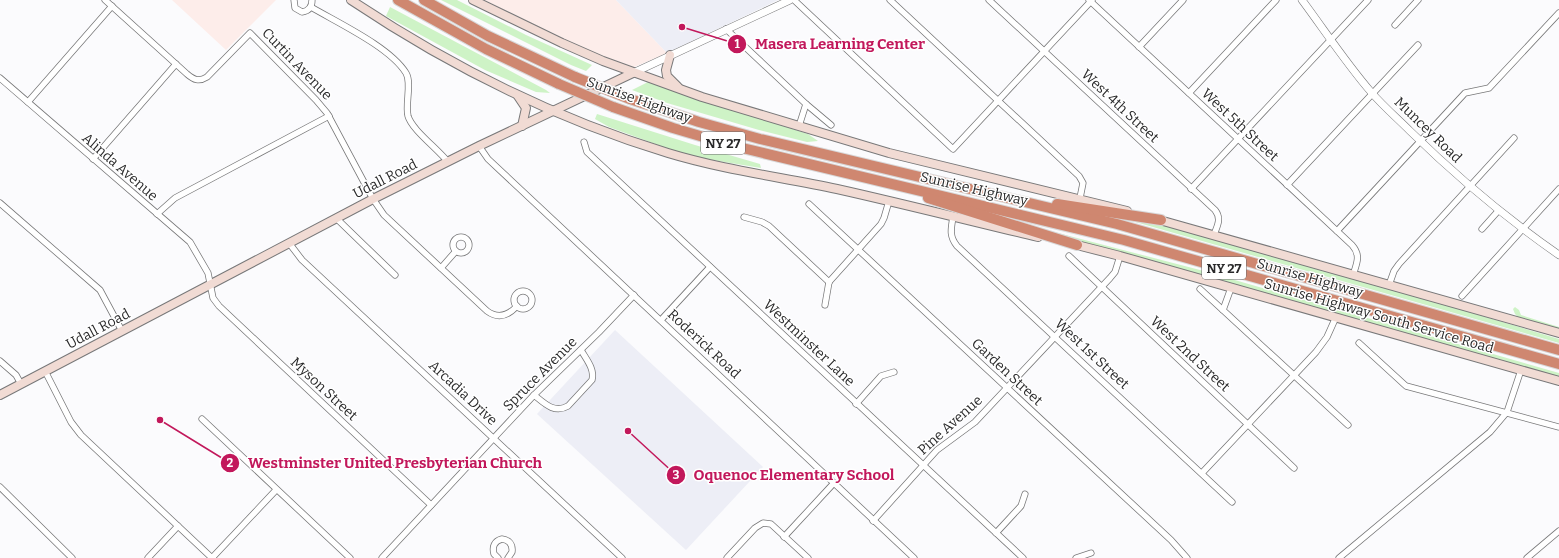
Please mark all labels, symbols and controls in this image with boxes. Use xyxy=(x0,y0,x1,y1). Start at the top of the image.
street label: Curtin Avenue xyxy=(258,24,336,104)
callout: Masera Learning Center xyxy=(727,30,933,57)
text: Masera Learning Center xyxy=(755,35,925,53)
text: 1 xyxy=(734,37,740,51)
street label: West 4th Street xyxy=(1078,66,1162,146)
street label: Sunrise Highway xyxy=(584,73,694,127)
street label: West 5th Street xyxy=(1198,85,1282,165)
street label: Muncey Road xyxy=(1391,94,1465,166)
street label: Alinda Avenue xyxy=(79,130,161,204)
road number: NY 27 xyxy=(701,132,745,154)
street label: Udall Road xyxy=(350,156,420,202)
street label: Sunrise Highway xyxy=(919,168,1030,210)
street label: Sunrise Highway xyxy=(1255,255,1366,301)
road number: NY 27 xyxy=(1202,257,1246,279)
street label: Sunrise Highway South Service Road xyxy=(1262,275,1496,357)
street label: Westminster Lane xyxy=(760,296,858,390)
street label: Udall Road xyxy=(63,305,133,353)
street label: Roderick Road xyxy=(664,306,744,382)
street label: West 2nd Street xyxy=(1147,313,1233,395)
street label: West 1st Street xyxy=(1051,315,1133,393)
street label: Spruce Avenue xyxy=(499,333,581,415)
street label: Garden Street xyxy=(968,335,1046,409)
street label: Myson Street xyxy=(287,354,361,424)
street label: Arcadia Drive xyxy=(425,357,501,429)
street label: Pine Avenue xyxy=(914,392,986,458)
callout: Westminster United Presbyterian Church xyxy=(220,449,550,476)
text: Westminster United Presbyterian Church xyxy=(248,454,543,472)
text: 2 xyxy=(227,456,234,470)
callout: Oquenoc Elementary School xyxy=(666,461,903,488)
text: Oquenoc Elementary School xyxy=(693,466,895,484)
text: 3 xyxy=(673,468,680,482)

